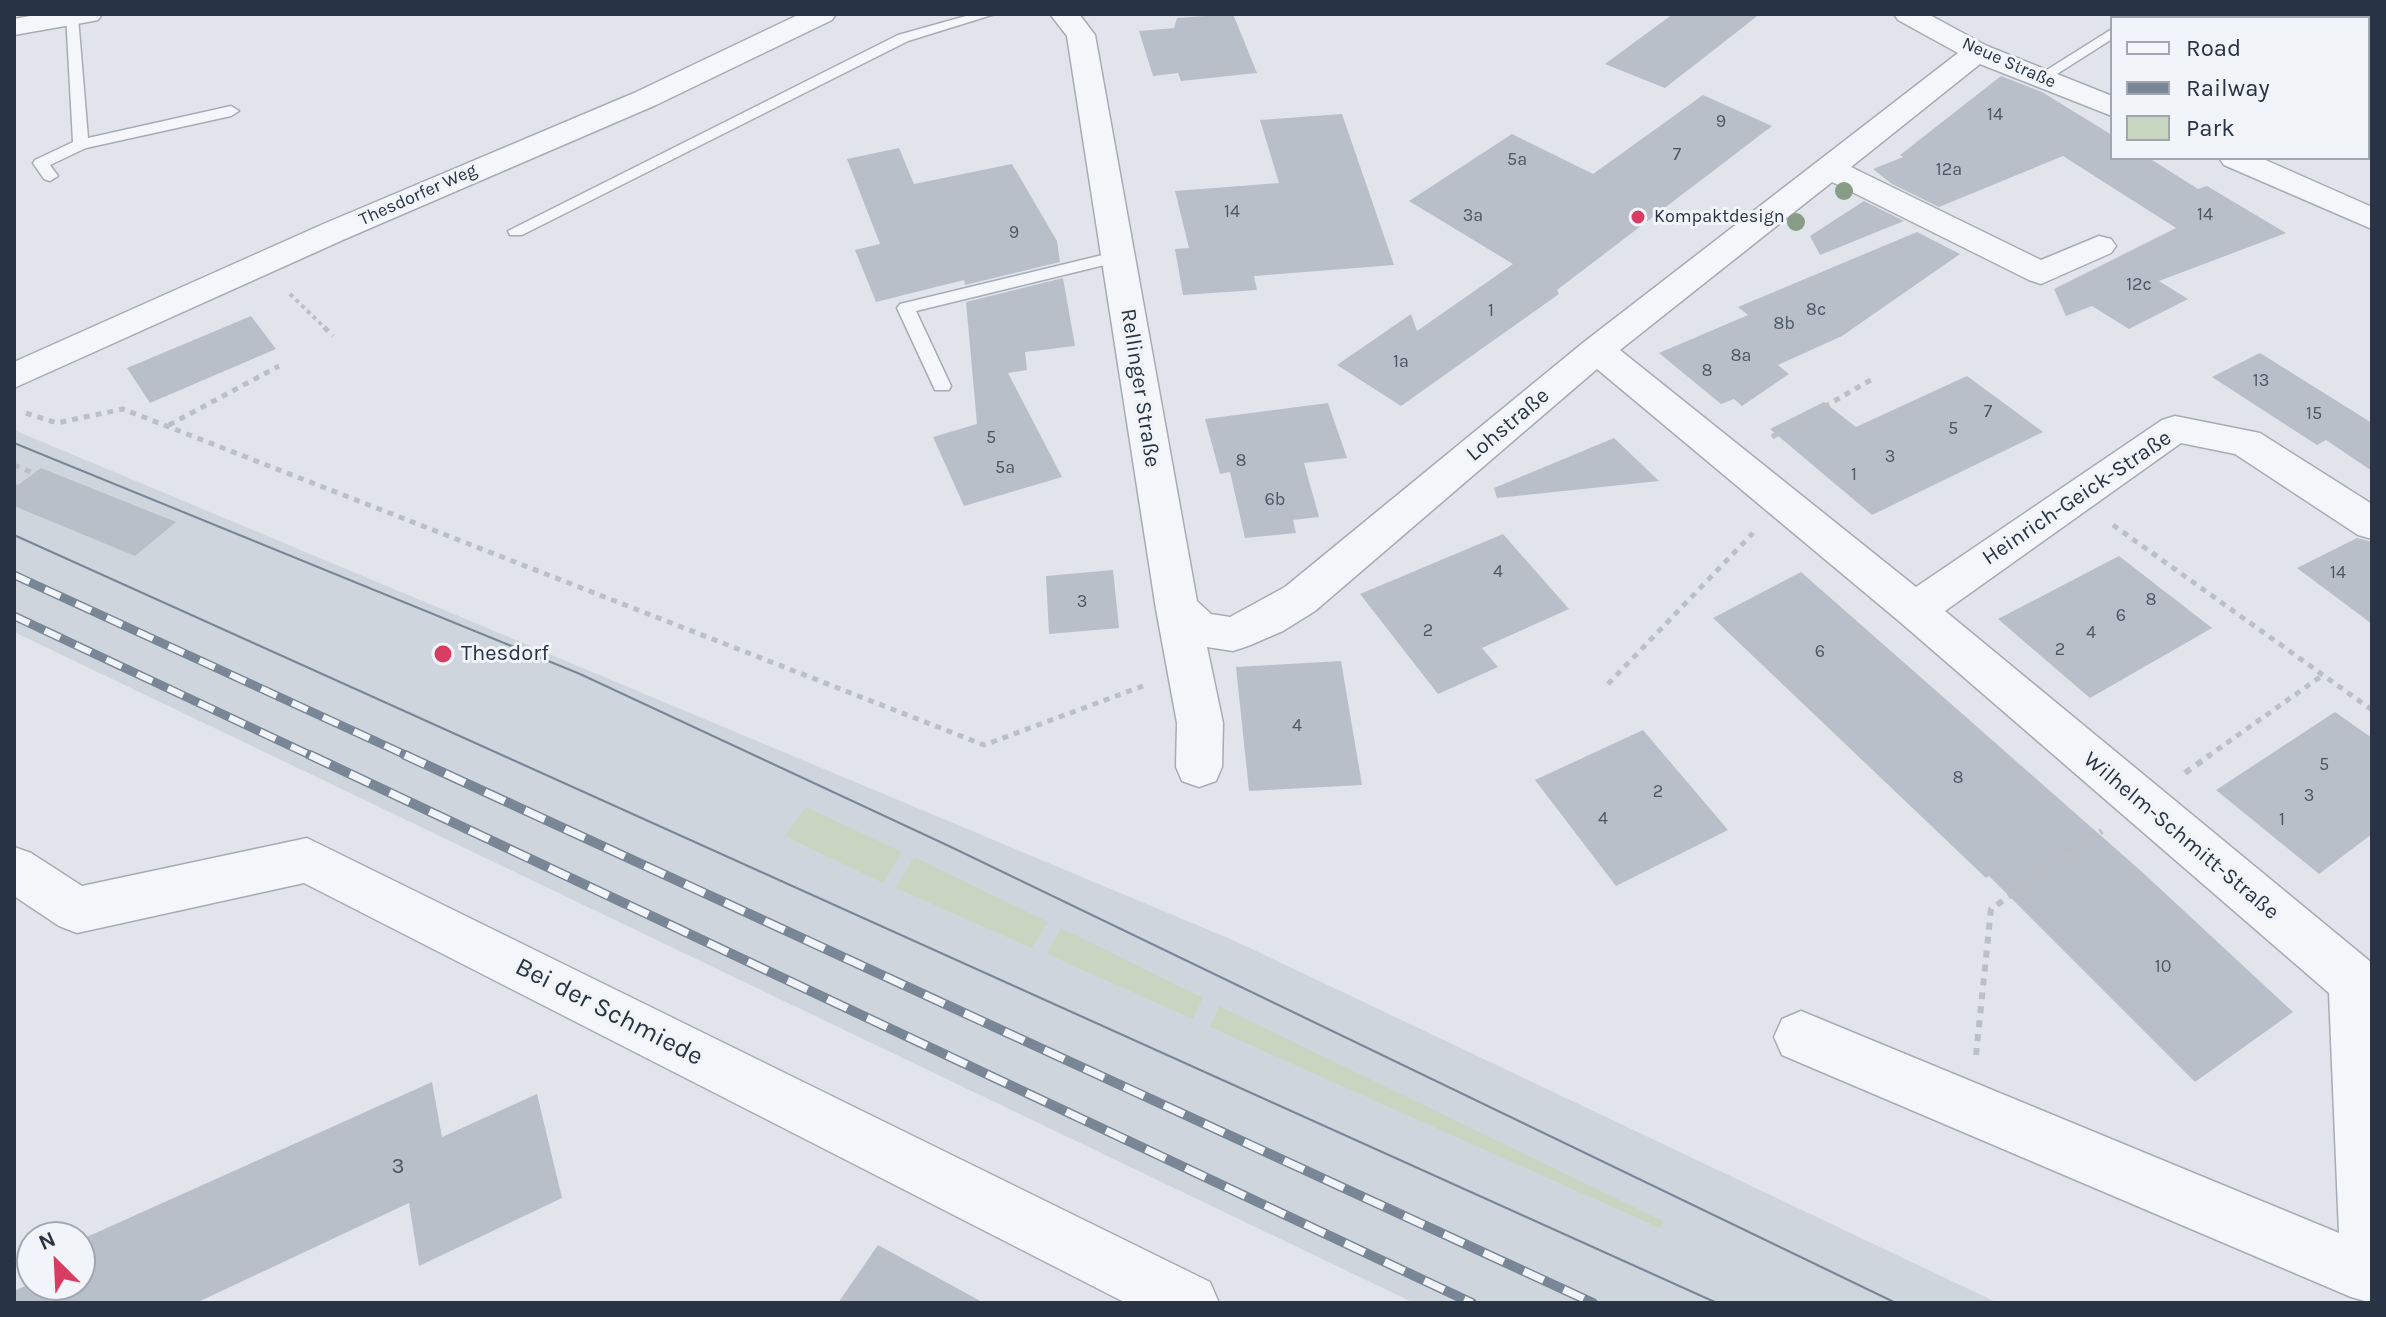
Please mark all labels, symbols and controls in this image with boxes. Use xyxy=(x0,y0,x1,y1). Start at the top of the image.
legend xyxy=(2110,16,2370,160)
street label: Neue Straße xyxy=(1959,33,2059,93)
text: Road xyxy=(2186,34,2241,62)
text: Railway xyxy=(2186,74,2270,102)
house number: 14 xyxy=(1987,104,2003,126)
house number: 9 xyxy=(1716,111,1726,133)
text: Park xyxy=(2186,114,2235,142)
house number: 7 xyxy=(1673,144,1681,166)
house number: 5a xyxy=(1507,149,1527,171)
street label: Thesdorfer Weg xyxy=(356,159,480,231)
house number: 12a xyxy=(1936,159,1962,181)
house number: 14 xyxy=(1224,201,1240,223)
house number: 14 xyxy=(2197,204,2213,226)
house number: 3a xyxy=(1463,205,1483,227)
place label: Kompaktdesign xyxy=(1654,206,1785,228)
marker: Kompaktdesign xyxy=(1629,208,1647,226)
house number: 9 xyxy=(1009,222,1019,244)
house number: 12c xyxy=(2126,274,2152,296)
house number: 8c xyxy=(1806,299,1826,321)
house number: 1 xyxy=(1488,300,1494,322)
street label: Rellinger Straße xyxy=(1114,307,1166,469)
house number: 8b xyxy=(1773,313,1795,335)
house number: 8a xyxy=(1731,345,1751,367)
house number: 1a xyxy=(1393,351,1409,373)
house number: 8 xyxy=(1701,360,1713,382)
house number: 13 xyxy=(2253,370,2269,392)
street label: Lohstraße xyxy=(1461,383,1555,467)
house number: 7 xyxy=(1984,401,1992,423)
house number: 15 xyxy=(2306,403,2322,425)
house number: 5 xyxy=(1948,418,1958,440)
street label: Heinrich-Geick-Straße xyxy=(1977,425,2177,571)
house number: 5 xyxy=(986,427,996,449)
house number: 3 xyxy=(1885,446,1895,468)
house number: 8 xyxy=(1235,450,1247,472)
house number: 5a xyxy=(995,457,1015,479)
house number: 1 xyxy=(1851,464,1857,486)
house number: 6b xyxy=(1265,489,1285,511)
house number: 4 xyxy=(1493,561,1503,583)
house number: 14 xyxy=(2330,562,2346,584)
house number: 8 xyxy=(2145,589,2157,611)
house number: 3 xyxy=(1077,591,1087,613)
house number: 6 xyxy=(2116,605,2126,627)
house number: 2 xyxy=(1423,620,1433,642)
house number: 4 xyxy=(2086,622,2096,644)
house number: 2 xyxy=(2055,639,2065,661)
place label: Thesdorf xyxy=(461,641,549,667)
house number: 6 xyxy=(1815,641,1825,663)
marker: Thesdorf xyxy=(432,643,454,665)
house number: 4 xyxy=(1292,715,1302,737)
street label: Wilhelm-Schmitt-Straße xyxy=(2078,746,2284,926)
house number: 5 xyxy=(2319,754,2329,776)
house number: 8 xyxy=(1952,767,1964,789)
house number: 2 xyxy=(1653,781,1663,803)
house number: 3 xyxy=(2304,785,2314,807)
house number: 4 xyxy=(1598,808,1608,830)
house number: 1 xyxy=(2279,809,2285,831)
street label: Bei der Schmiede xyxy=(510,951,708,1073)
house number: 10 xyxy=(2155,956,2171,978)
house number: 3 xyxy=(392,1154,404,1180)
north arrow xyxy=(16,1221,96,1301)
text: N xyxy=(35,1226,60,1256)

